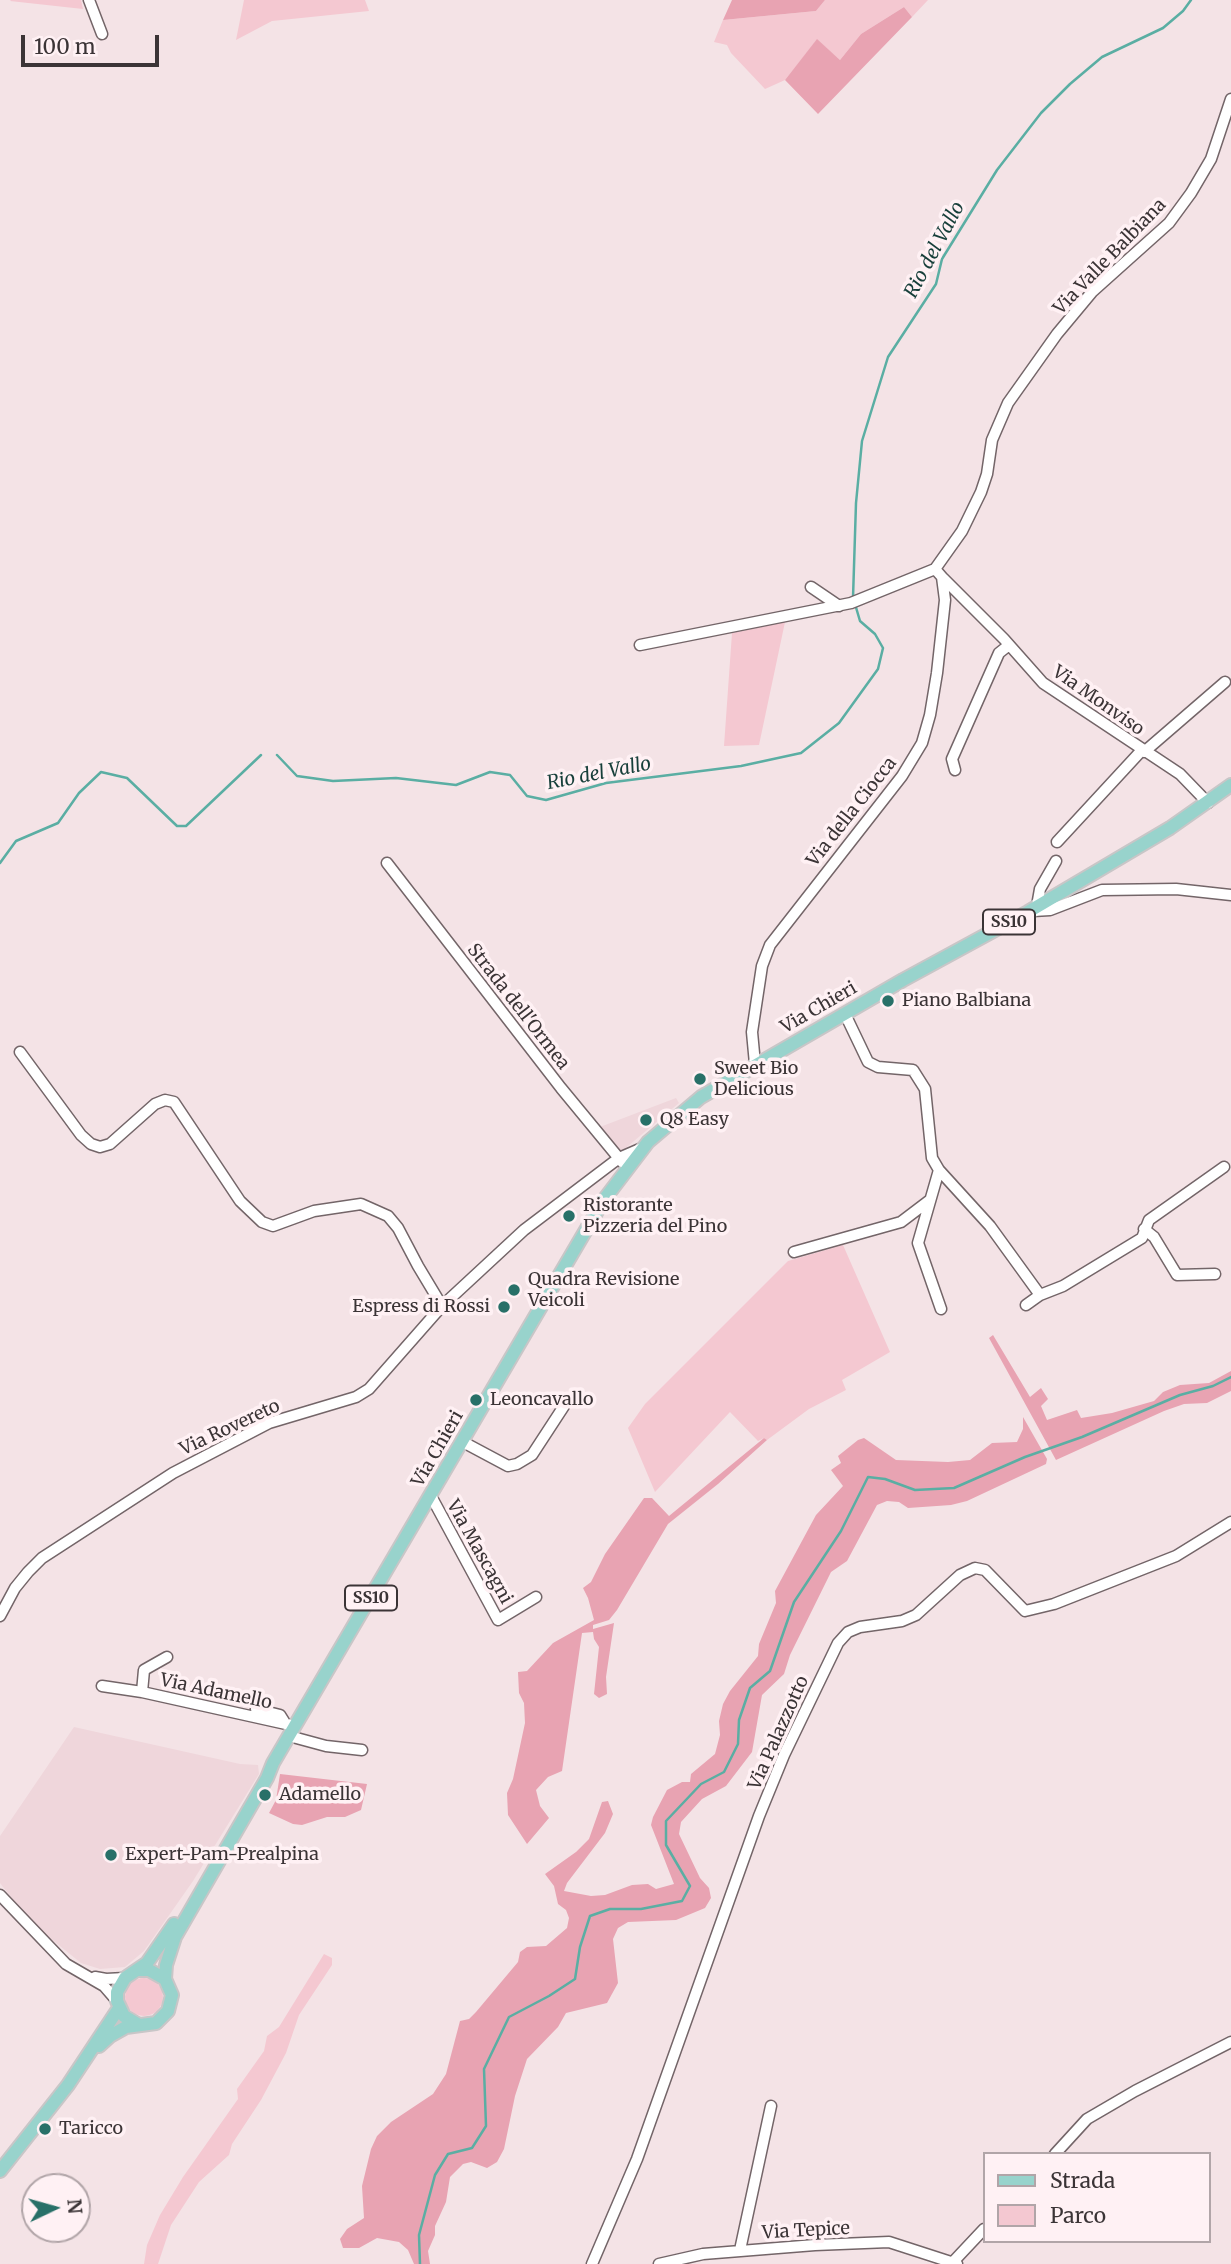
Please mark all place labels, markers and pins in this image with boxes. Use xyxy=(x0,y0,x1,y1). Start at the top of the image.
place label: Piano Balbiana xyxy=(902,990,1031,1012)
marker: Piano Balbiana xyxy=(880,993,896,1009)
place label: Sweet Bio Delicious xyxy=(714,1058,798,1100)
marker: Sweet Bio Delicious xyxy=(692,1071,708,1087)
place label: Q8 Easy xyxy=(660,1109,729,1131)
marker: Q8 Easy xyxy=(638,1112,654,1128)
place label: Ristorante Pizzeria del Pino xyxy=(583,1195,727,1238)
marker: Ristorante Pizzeria del Pino xyxy=(561,1208,577,1224)
place label: Quadra Revisione Veicoli xyxy=(528,1269,679,1312)
marker: Quadra Revisione Veicoli xyxy=(506,1282,522,1298)
place label: Espress di Rossi xyxy=(352,1296,490,1318)
marker: Espress di Rossi xyxy=(496,1299,512,1315)
place label: Leoncavallo xyxy=(490,1389,593,1411)
marker: Leoncavallo xyxy=(468,1392,484,1408)
place label: Adamello xyxy=(279,1784,361,1806)
marker: Adamello xyxy=(257,1787,273,1803)
place label: Expert-Pam-Prealpina xyxy=(125,1844,319,1866)
marker: Expert-Pam-Prealpina xyxy=(103,1847,119,1863)
place label: Taricco xyxy=(59,2118,123,2140)
marker: Taricco xyxy=(37,2121,53,2137)

